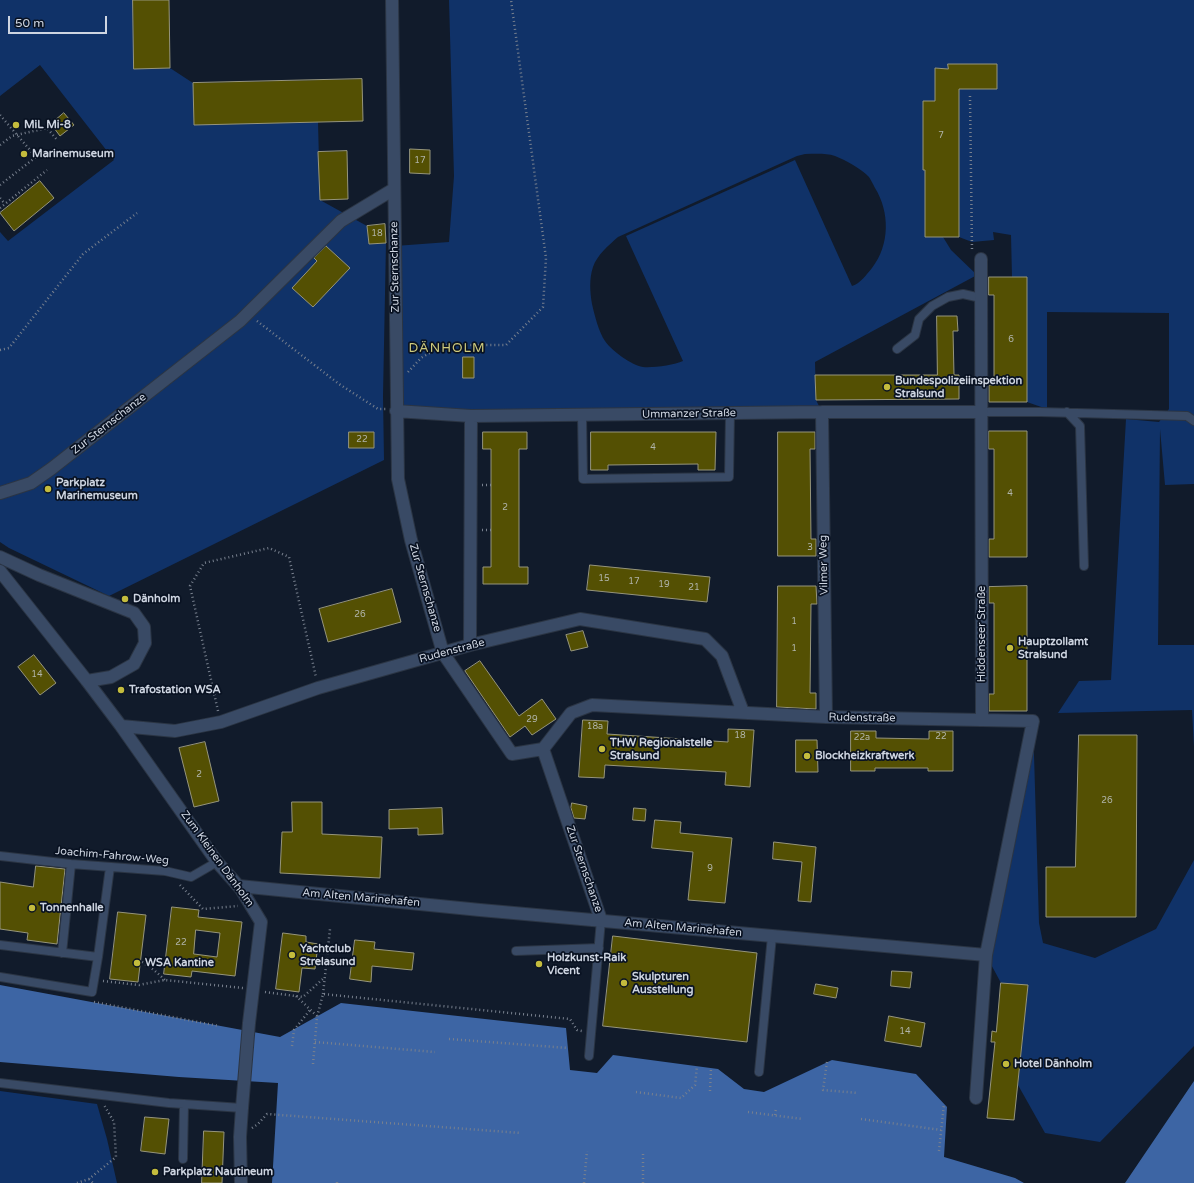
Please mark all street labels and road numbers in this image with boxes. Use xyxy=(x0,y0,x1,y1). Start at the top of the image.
street label: Zur Sternschanze xyxy=(388,221,402,313)
street label: Zur Sternschanze xyxy=(69,391,149,457)
street label: Ummanzer Straße xyxy=(642,407,736,421)
street label: Vilmer Weg xyxy=(817,535,831,595)
street label: Zur Sternschanze xyxy=(406,542,444,634)
street label: Hiddenseer Straße xyxy=(975,586,989,682)
street label: Rudenstraße xyxy=(418,636,486,666)
street label: Rudenstraße xyxy=(828,711,896,725)
street label: Zum Kleinen Dänholm xyxy=(178,808,256,910)
street label: Zur Sternschanze xyxy=(563,824,605,914)
street label: Joachim-Fahrow-Weg xyxy=(55,844,169,868)
street label: Am Alten Marinehafen xyxy=(302,886,420,910)
street label: Am Alten Marinehafen xyxy=(624,916,742,940)

